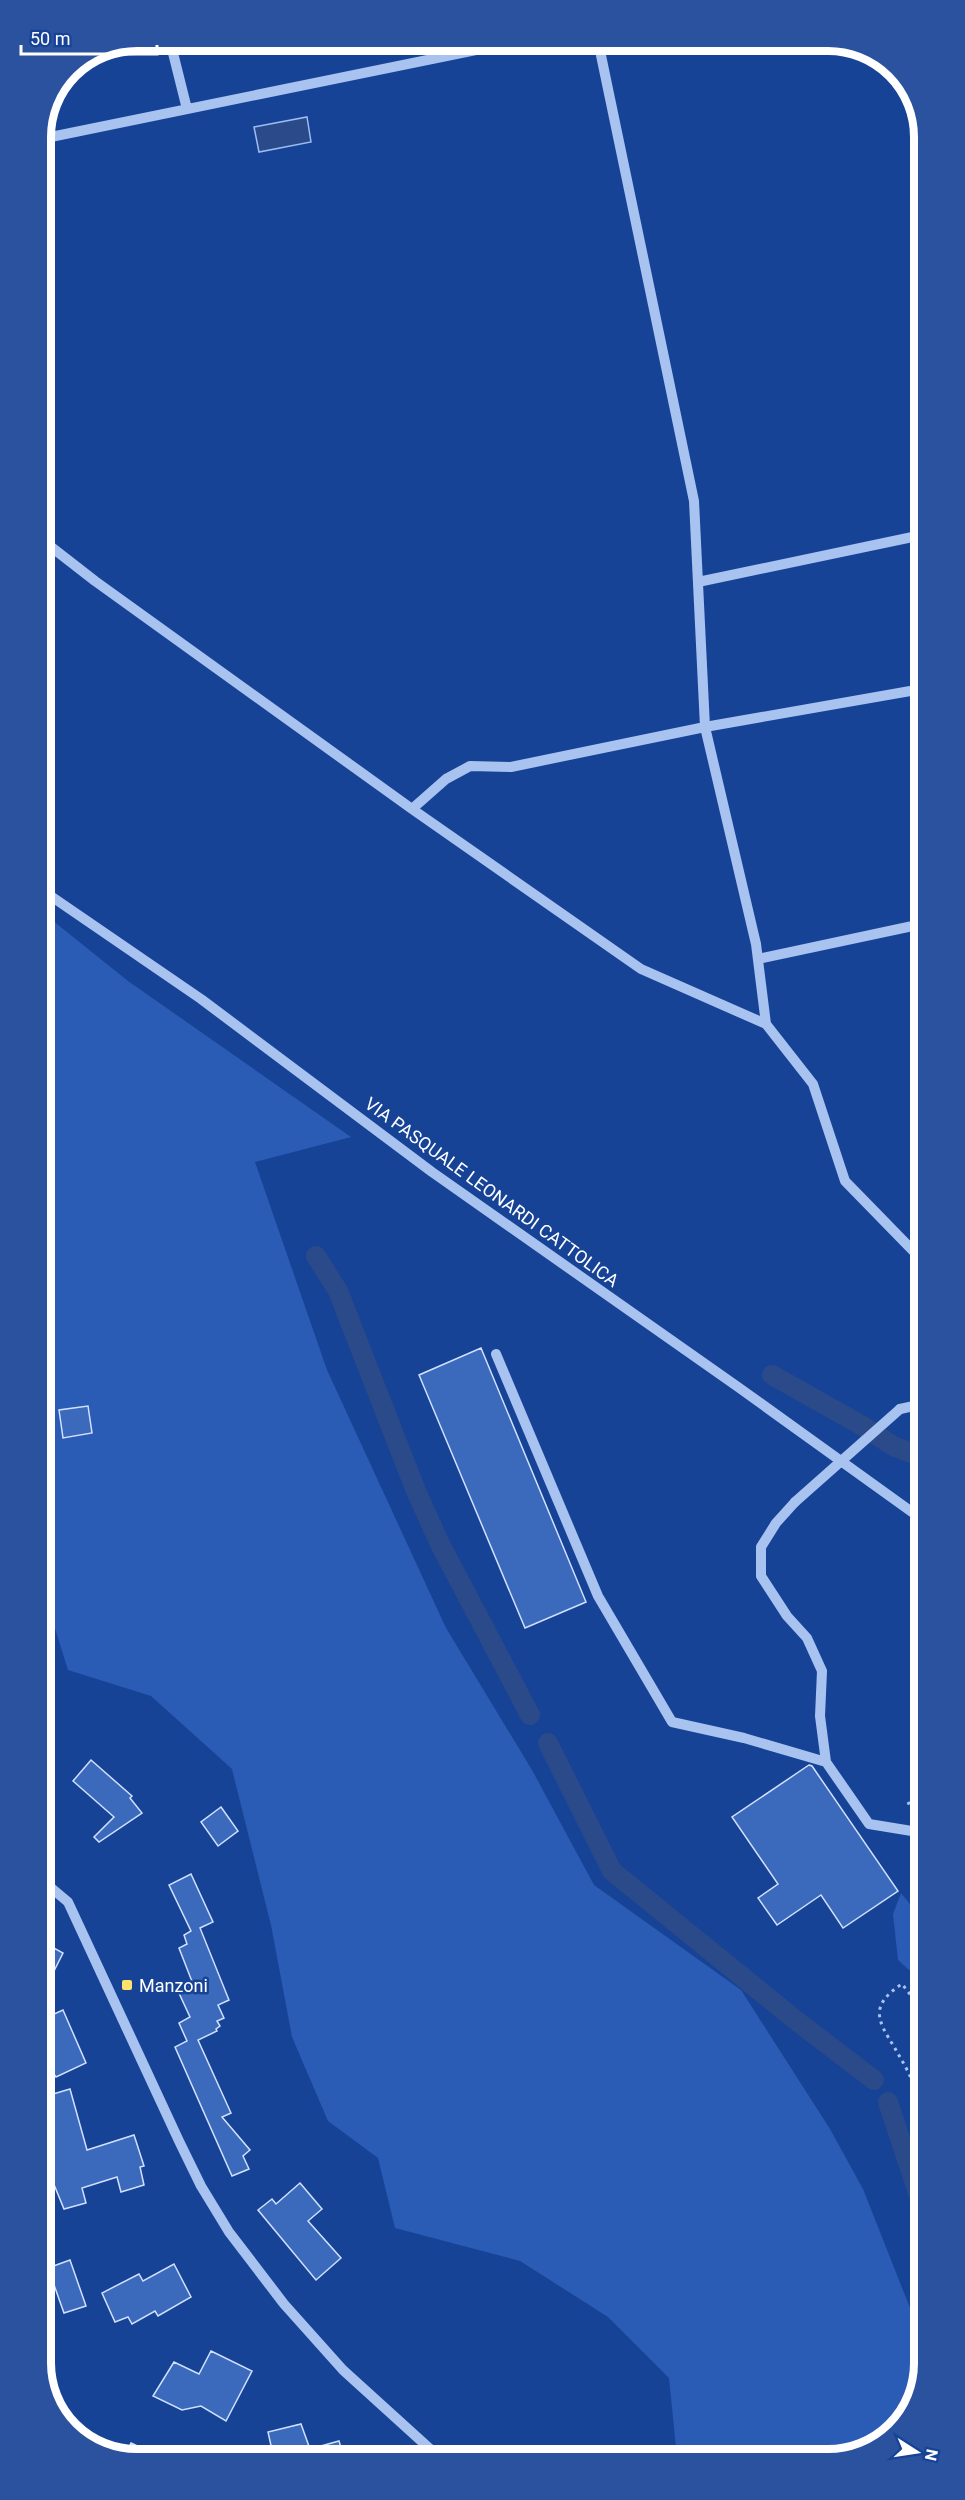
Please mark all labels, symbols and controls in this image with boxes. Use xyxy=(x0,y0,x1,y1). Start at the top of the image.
scale bar xyxy=(21,18,158,56)
text: 50 m xyxy=(30,28,70,49)
street label: VIA PASQUALE LEONARDI CATTOLICA xyxy=(361,1093,623,1291)
place label: Manzoni xyxy=(139,1975,208,1996)
marker: Manzoni xyxy=(120,1978,134,1992)
north arrow xyxy=(887,2422,947,2482)
text: N xyxy=(921,2448,942,2463)

